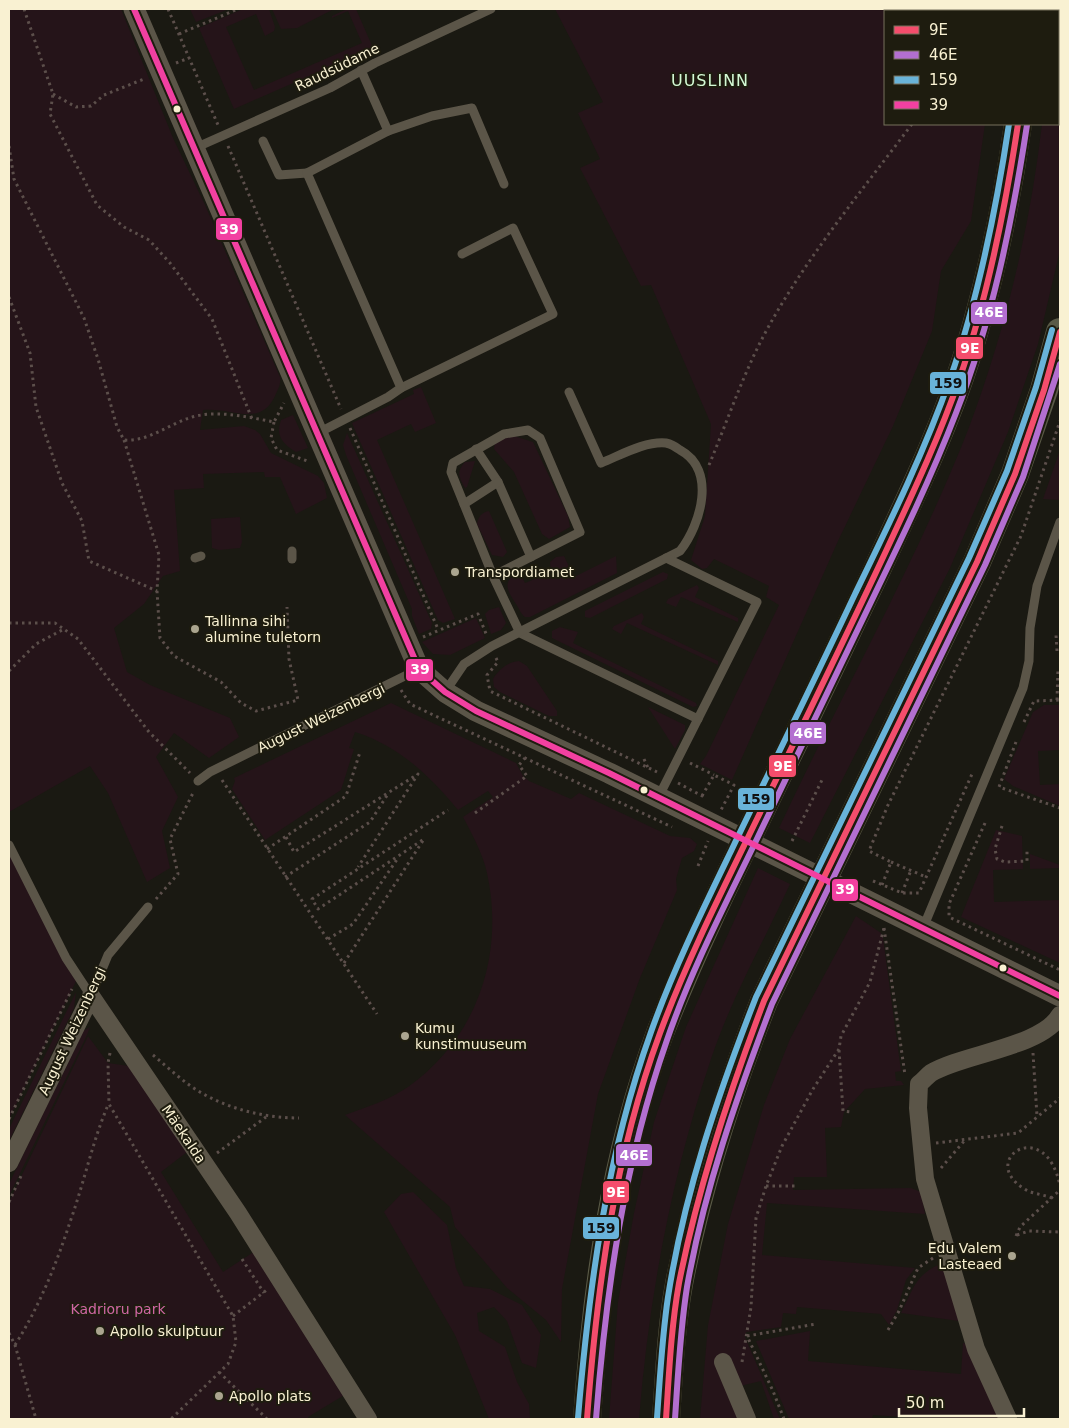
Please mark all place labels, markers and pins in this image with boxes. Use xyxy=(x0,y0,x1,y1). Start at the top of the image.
unlabelled marker xyxy=(172,104,182,114)
place label: Transpordiamet xyxy=(464,564,575,580)
marker: Transpordiamet xyxy=(449,566,461,578)
place label: Tallinna sihi alumine tuletorn xyxy=(204,613,321,645)
marker: Tallinna sihi alumine tuletorn xyxy=(189,623,201,635)
unlabelled marker xyxy=(639,785,649,795)
unlabelled marker xyxy=(998,963,1008,973)
place label: Kumu kunstimuuseum xyxy=(415,1020,527,1052)
marker: Kumu kunstimuuseum xyxy=(399,1030,411,1042)
place label: Edu Valem Lasteaed xyxy=(928,1240,1002,1272)
marker: Edu Valem Lasteaed xyxy=(1006,1250,1018,1262)
place label: Apollo skulptuur xyxy=(110,1323,224,1339)
marker: Apollo skulptuur xyxy=(94,1325,106,1337)
place label: Apollo plats xyxy=(229,1388,311,1404)
marker: Apollo plats xyxy=(213,1390,225,1402)

